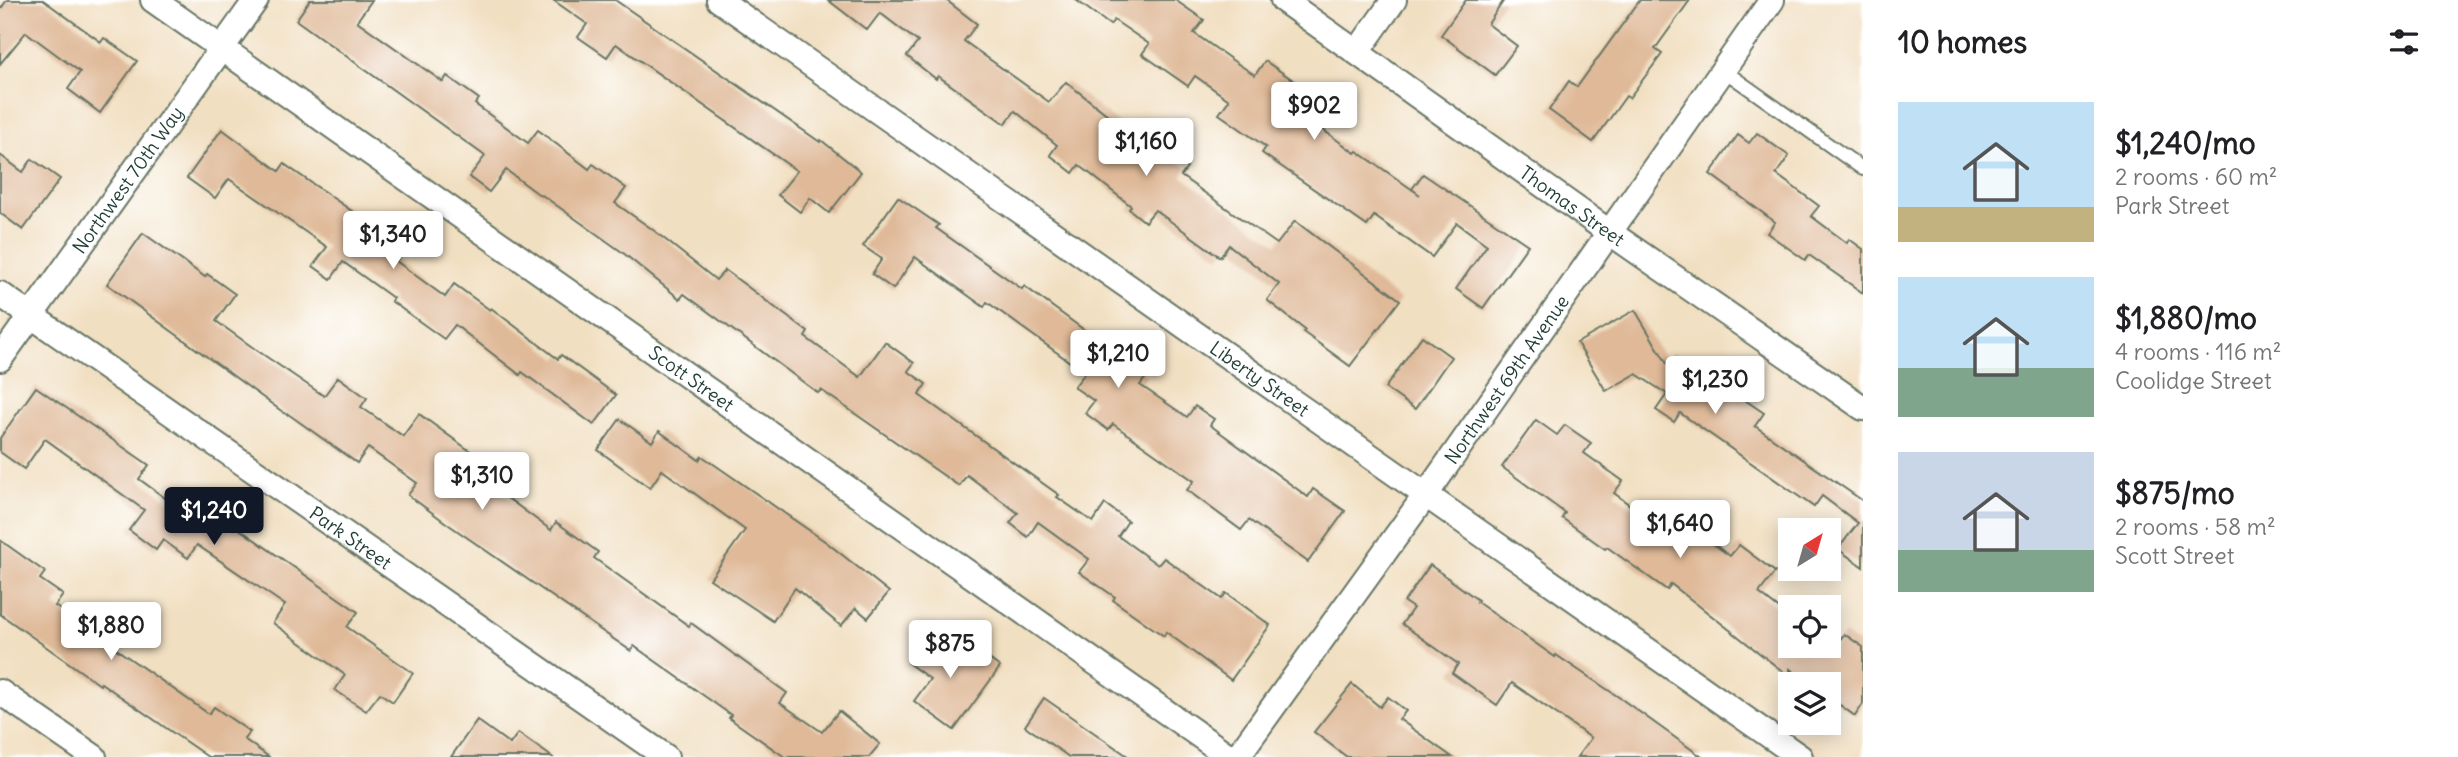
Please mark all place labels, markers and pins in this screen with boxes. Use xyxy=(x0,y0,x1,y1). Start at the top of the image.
pin: $902 xyxy=(1273,82,1355,142)
pin: $1,160 xyxy=(1089,118,1203,178)
pin: $1,340 xyxy=(336,212,450,271)
pin: $1,210 xyxy=(1061,330,1175,390)
pin: $1,230 xyxy=(1658,356,1772,416)
pin: $1,310 xyxy=(425,452,539,512)
pin: $1,240 xyxy=(157,488,271,547)
pin: $1,640 xyxy=(1623,500,1737,560)
pin: $1,880 xyxy=(54,602,168,662)
pin: $875 xyxy=(909,620,991,680)

